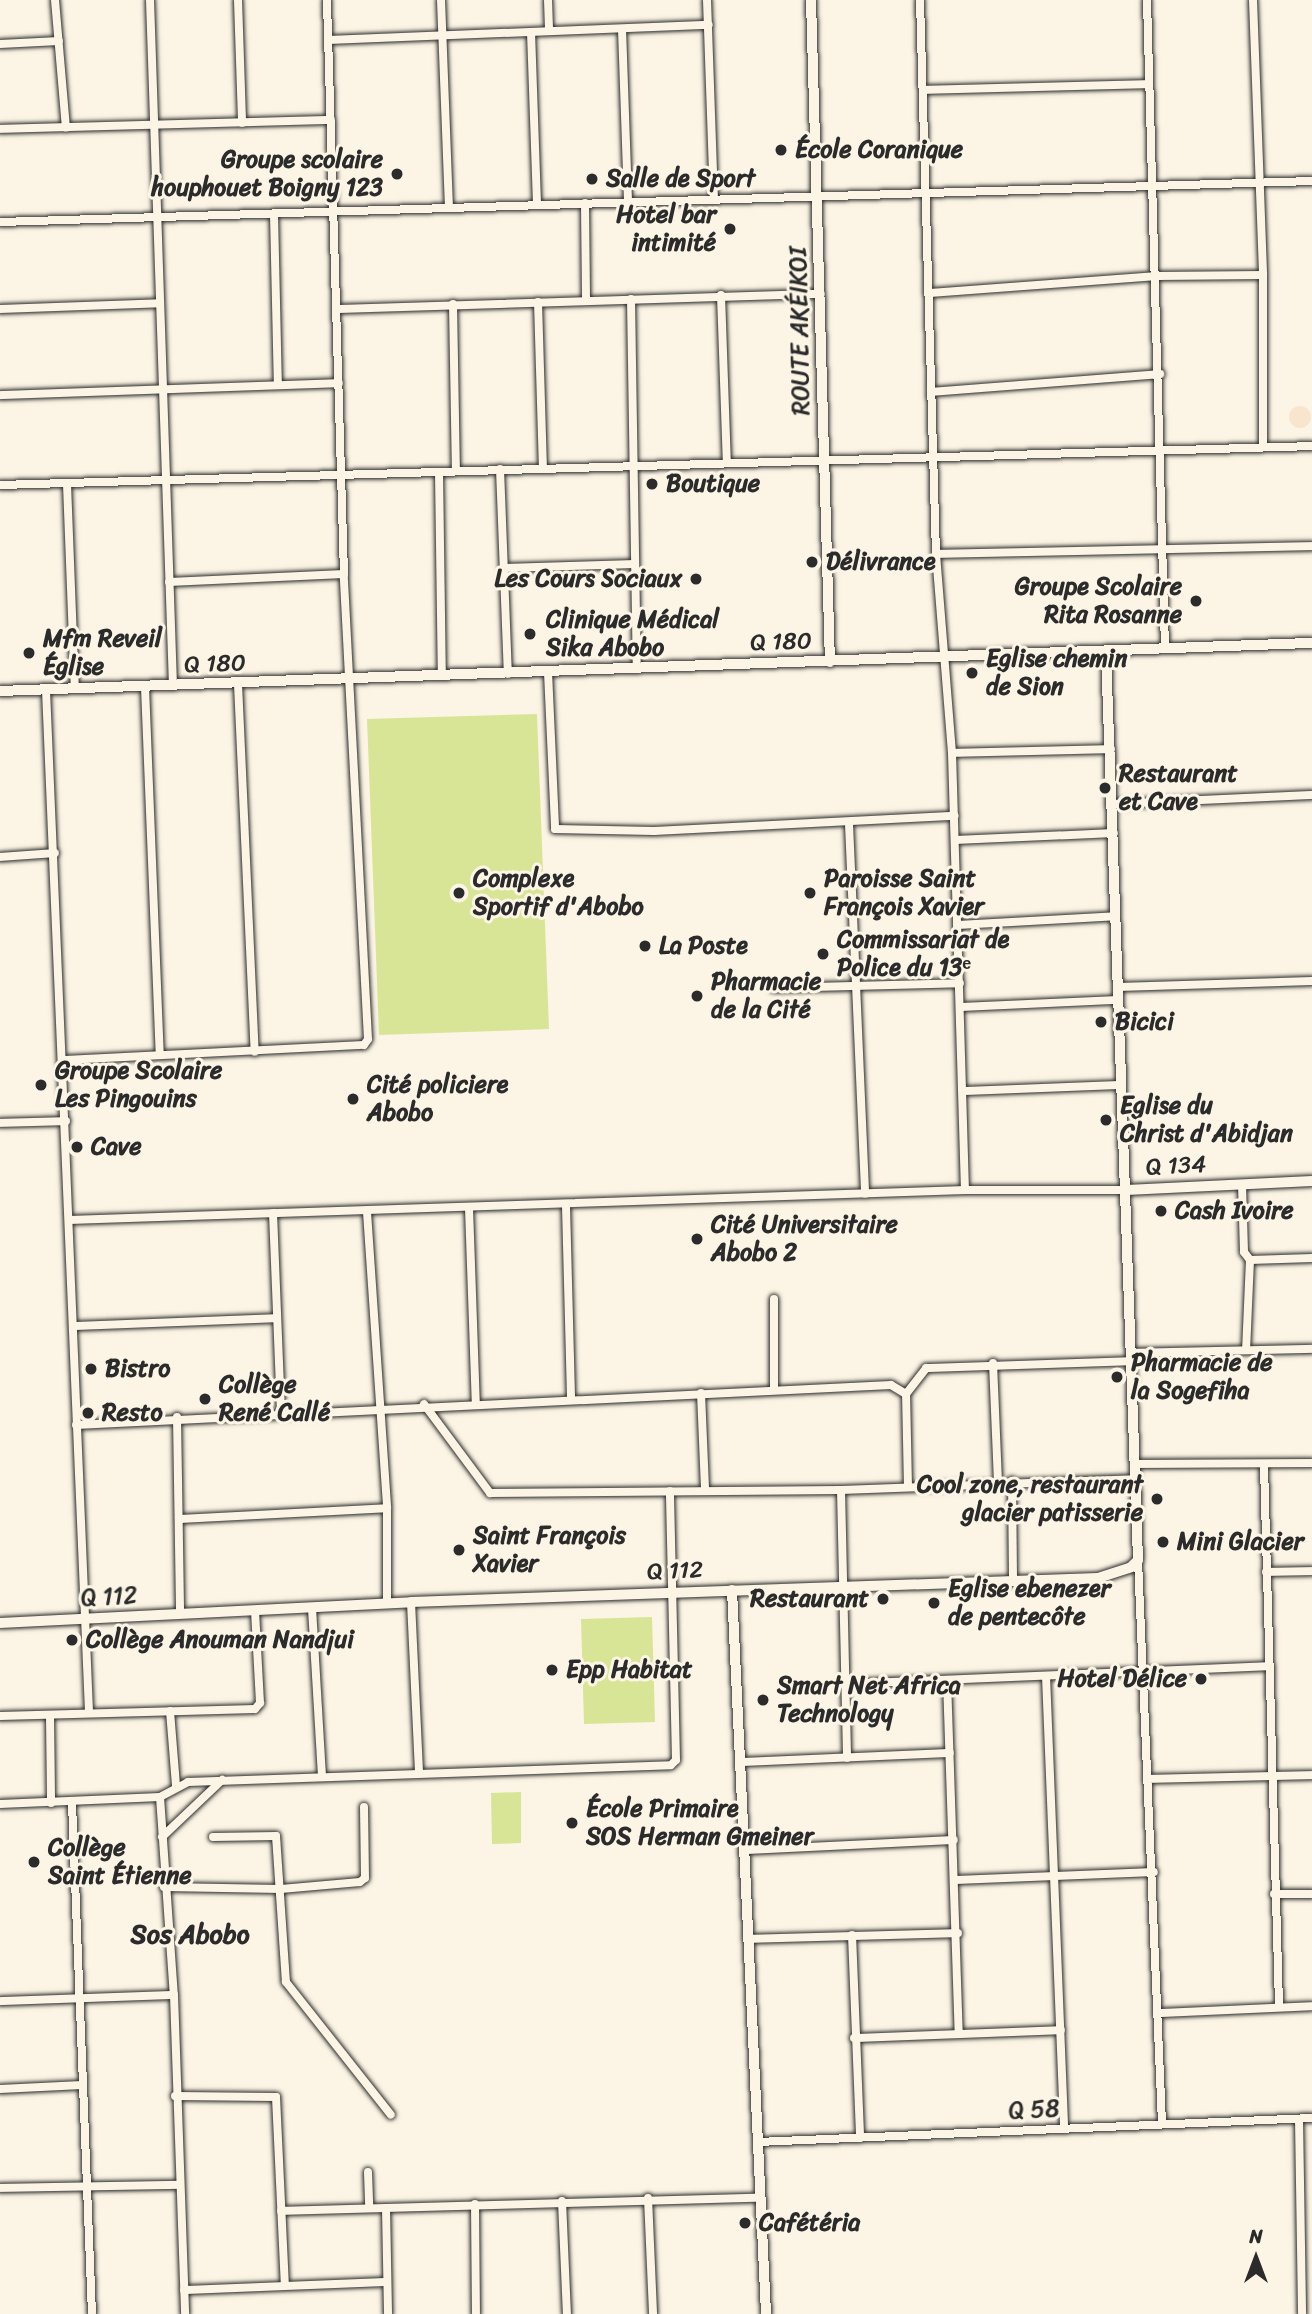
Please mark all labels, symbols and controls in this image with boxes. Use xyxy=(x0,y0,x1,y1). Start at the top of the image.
place label: École Coranique xyxy=(795,136,963,164)
marker: École Coranique xyxy=(773,142,789,158)
place label: Groupe scolaire houphouet Boigny 123 xyxy=(151,146,383,202)
place label: Salle de Sport xyxy=(606,165,756,193)
marker: Groupe scolaire houphouet Boigny 123 xyxy=(389,166,405,182)
marker: Salle de Sport xyxy=(584,171,600,187)
place label: Hotel bar intimité xyxy=(616,201,716,257)
marker: Hotel bar intimité xyxy=(722,221,738,237)
street label: ROUTE AKÉIKOI xyxy=(784,246,816,416)
place label: Boutique xyxy=(666,470,760,498)
marker: Boutique xyxy=(644,476,660,492)
place label: Délivrance xyxy=(826,548,936,576)
marker: Délivrance xyxy=(804,554,820,570)
place label: Les Cours Sociaux xyxy=(491,565,682,593)
marker: Les Cours Sociaux xyxy=(688,571,704,587)
place label: Groupe Scolaire Rita Rosanne xyxy=(1015,573,1182,629)
marker: Groupe Scolaire Rita Rosanne xyxy=(1188,593,1204,609)
place label: Clinique Médical Sika Abobo xyxy=(546,606,719,662)
marker: Clinique Médical Sika Abobo xyxy=(520,624,540,644)
place label: Mfm Reveil Église xyxy=(43,625,162,681)
street label: Q 180 xyxy=(750,627,812,657)
marker: Mfm Reveil Église xyxy=(21,645,37,661)
place label: Eglise chemin de Sion xyxy=(986,645,1128,701)
street label: Q 180 xyxy=(184,649,246,679)
marker: Eglise chemin de Sion xyxy=(964,665,980,681)
place label: Restaurant et Cave xyxy=(1119,760,1238,816)
marker: Restaurant et Cave xyxy=(1097,780,1113,796)
place label: Complexe Sportif d'Abobo xyxy=(473,865,643,921)
place label: Paroisse Saint François Xavier xyxy=(824,865,984,921)
marker: Complexe Sportif d'Abobo xyxy=(451,885,467,901)
marker: Paroisse Saint François Xavier xyxy=(802,885,818,901)
place label: Commissariat de Police du 13ᵉ xyxy=(837,926,1010,982)
place label: La Poste xyxy=(659,932,749,960)
marker: La Poste xyxy=(637,938,653,954)
marker: Commissariat de Police du 13ᵉ xyxy=(815,946,831,962)
place label: Pharmacie de la Cité xyxy=(711,968,821,1024)
marker: Pharmacie de la Cité xyxy=(689,988,705,1004)
place label: Bicici xyxy=(1115,1008,1174,1036)
marker: Bicici xyxy=(1093,1014,1109,1030)
place label: Groupe Scolaire Les Pingouins xyxy=(55,1057,222,1113)
place label: Cité policiere Abobo xyxy=(367,1071,509,1127)
marker: Groupe Scolaire Les Pingouins xyxy=(33,1077,49,1093)
marker: Cité policiere Abobo xyxy=(345,1091,361,1107)
place label: Eglise du Christ d'Abidjan xyxy=(1120,1092,1293,1148)
marker: Eglise du Christ d'Abidjan xyxy=(1098,1112,1114,1128)
place label: Cave xyxy=(91,1133,142,1161)
marker: Cave xyxy=(69,1139,85,1155)
street label: Q 134 xyxy=(1145,1150,1207,1182)
place label: Cash Ivoire xyxy=(1175,1197,1293,1225)
marker: Cash Ivoire xyxy=(1153,1203,1169,1219)
place label: Cité Universitaire Abobo 2 xyxy=(711,1211,899,1267)
marker: Cité Universitaire Abobo 2 xyxy=(689,1231,705,1247)
place label: Pharmacie de la Sogefiha xyxy=(1131,1349,1273,1405)
place label: Bistro xyxy=(105,1355,170,1383)
marker: Bistro xyxy=(83,1361,99,1377)
marker: Pharmacie de la Sogefiha xyxy=(1109,1369,1125,1385)
place label: Collège René Callé xyxy=(219,1371,330,1427)
marker: Collège René Callé xyxy=(197,1391,213,1407)
place label: Resto xyxy=(102,1399,163,1427)
marker: Resto xyxy=(80,1405,96,1421)
place label: Cool zone, restaurant glacier patisserie xyxy=(917,1471,1143,1527)
marker: Cool zone, restaurant glacier patisserie xyxy=(1149,1491,1165,1507)
place label: Saint François Xavier xyxy=(473,1522,625,1578)
place label: Mini Glacier xyxy=(1177,1528,1303,1556)
marker: Mini Glacier xyxy=(1155,1534,1171,1550)
marker: Saint François Xavier xyxy=(451,1542,467,1558)
street label: Q 112 xyxy=(646,1556,704,1586)
place label: Eglise ebenezer de pentecôte xyxy=(948,1575,1111,1631)
street label: Q 112 xyxy=(80,1581,138,1613)
place label: Restaurant xyxy=(750,1585,869,1613)
marker: Restaurant xyxy=(875,1591,891,1607)
marker: Eglise ebenezer de pentecôte xyxy=(926,1595,942,1611)
place label: Collège Anouman Nandjui xyxy=(86,1626,354,1654)
marker: Collège Anouman Nandjui xyxy=(64,1632,80,1648)
place label: Epp Habitat xyxy=(566,1656,692,1684)
marker: Epp Habitat xyxy=(544,1662,560,1678)
place label: Hotel Délice xyxy=(1057,1665,1187,1693)
marker: Hotel Délice xyxy=(1193,1671,1209,1687)
place label: Smart Net Africa Technology xyxy=(777,1672,961,1728)
marker: Smart Net Africa Technology xyxy=(755,1692,771,1708)
place label: École Primaire SOS Herman Gmeiner xyxy=(586,1795,814,1851)
marker: École Primaire SOS Herman Gmeiner xyxy=(564,1815,580,1831)
place label: Collège Saint Étienne xyxy=(48,1834,192,1890)
marker: Collège Saint Étienne xyxy=(26,1854,42,1870)
district label: Sos Abobo xyxy=(130,1919,250,1951)
street label: Q 58 xyxy=(1008,2094,1060,2126)
place label: Cafétéria xyxy=(759,2209,860,2237)
marker: Cafétéria xyxy=(737,2215,753,2231)
text: N xyxy=(1249,2220,1263,2253)
north arrow xyxy=(1221,2223,1291,2293)

